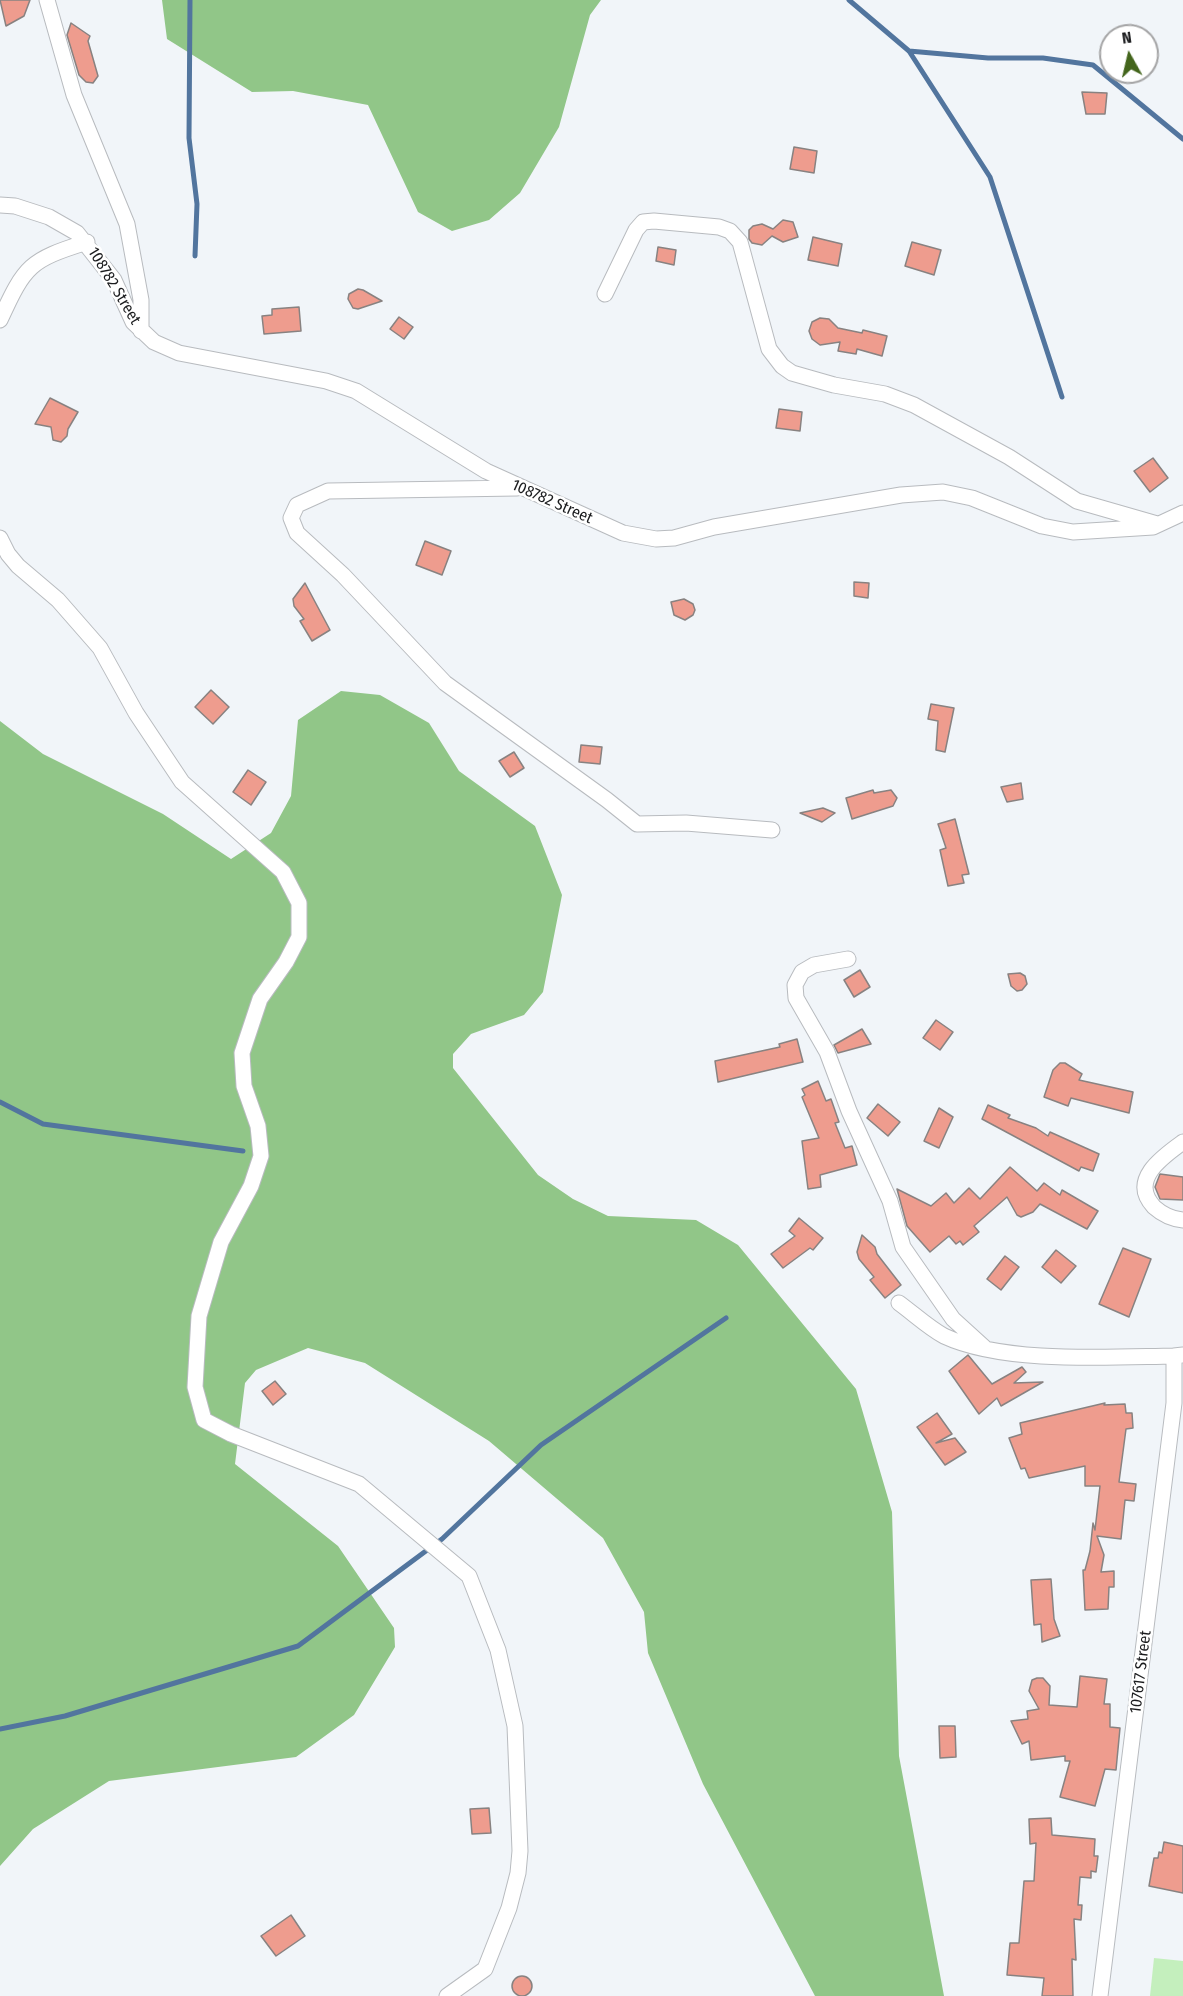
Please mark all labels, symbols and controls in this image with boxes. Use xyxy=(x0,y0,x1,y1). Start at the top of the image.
north arrow xyxy=(1099,24,1159,84)
text: N xyxy=(1121,28,1133,48)
street label: 108782 Street xyxy=(83,244,145,328)
street label: 108782 Street xyxy=(509,476,595,528)
street label: 107617 Street xyxy=(1126,1629,1156,1715)

